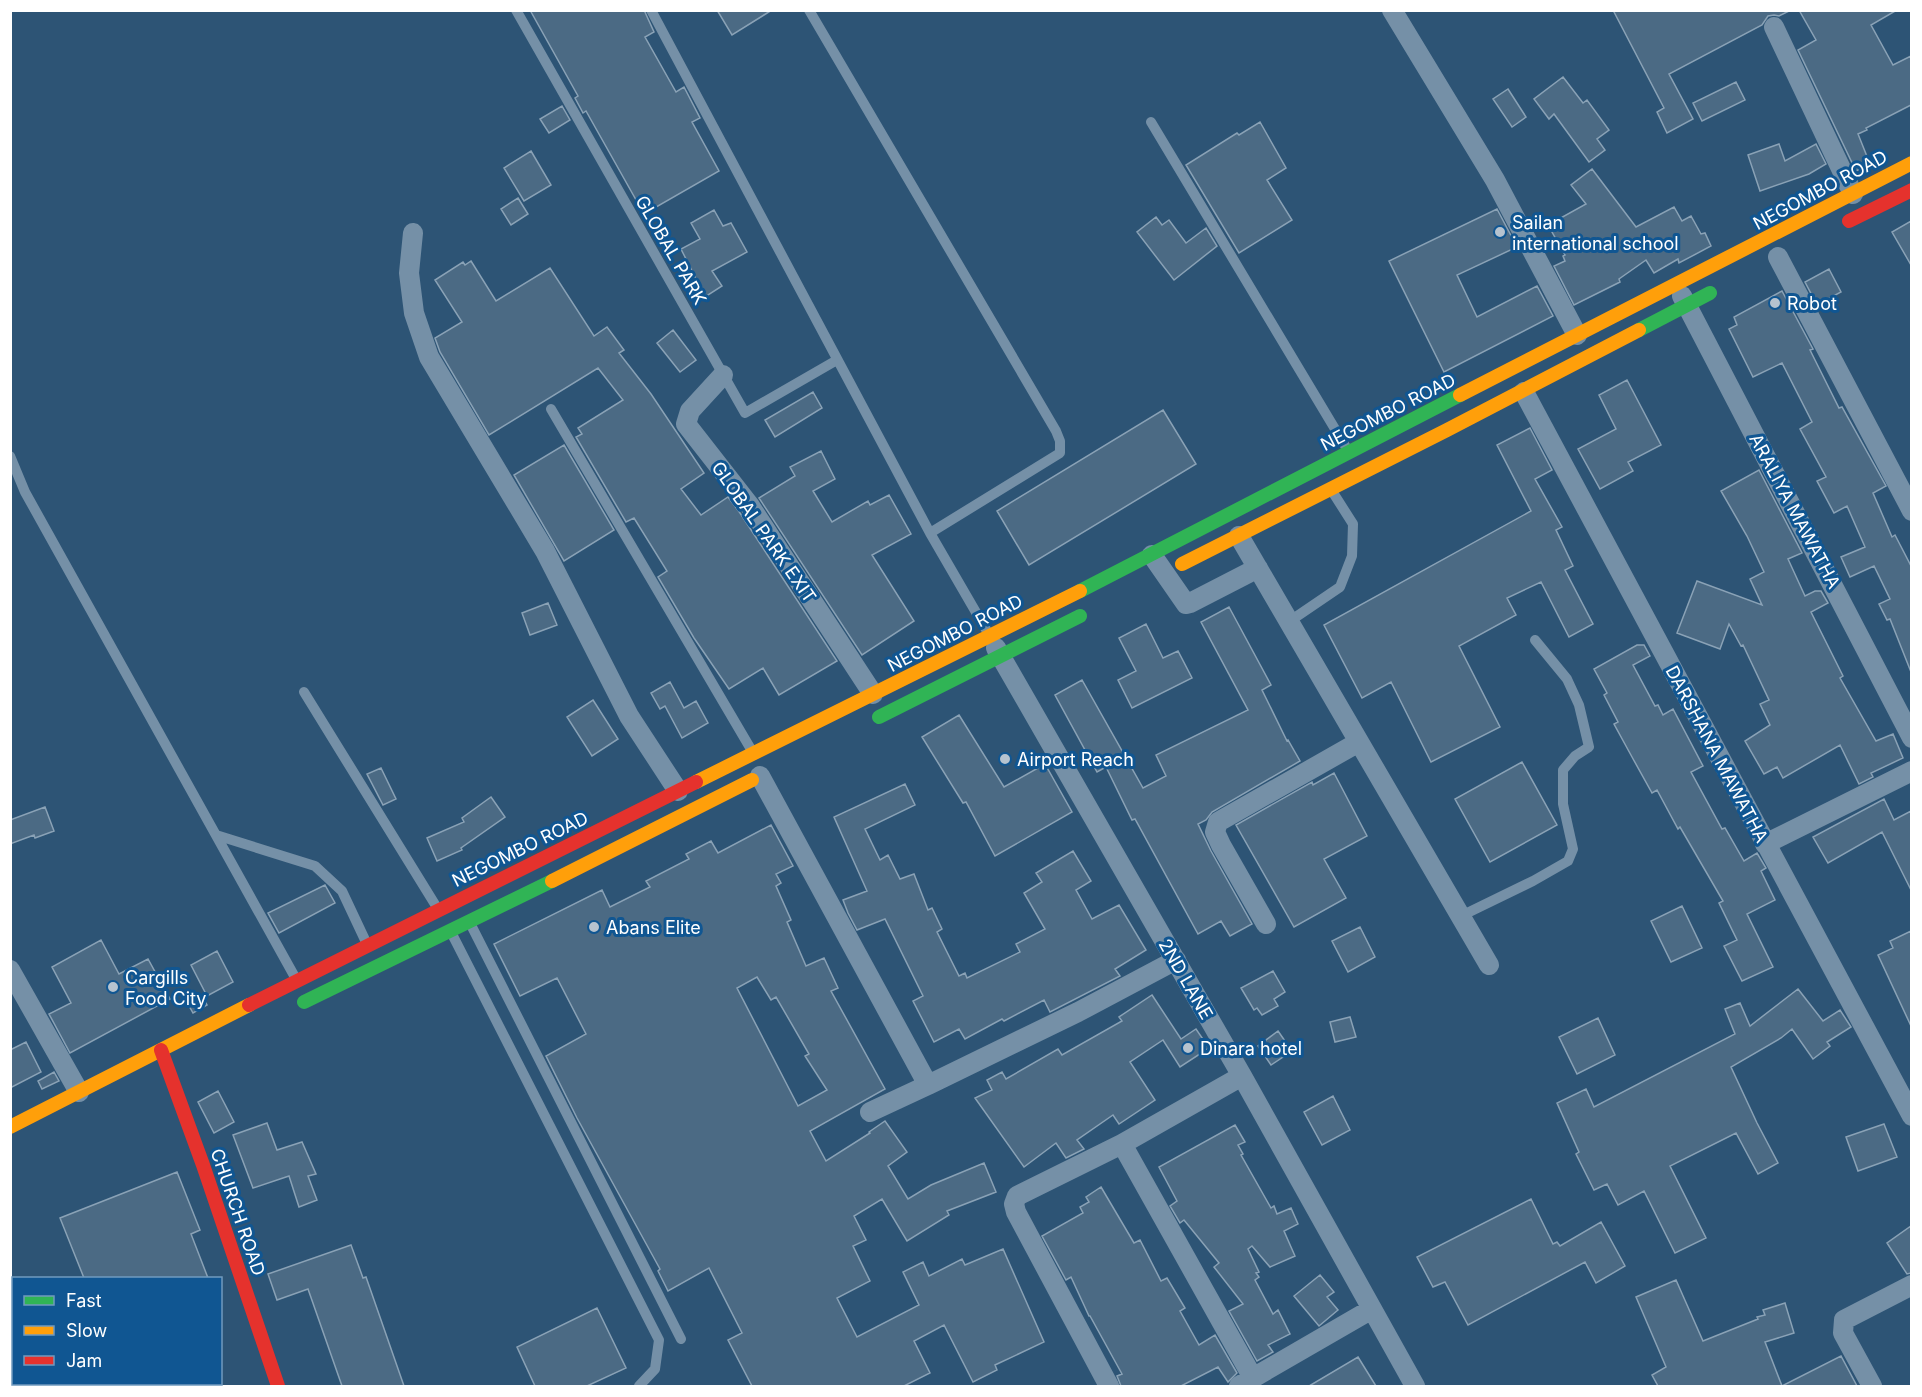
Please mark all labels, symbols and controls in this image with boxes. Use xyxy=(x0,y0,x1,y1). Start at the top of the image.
street label: NEGOMBO ROAD xyxy=(1749,146,1891,234)
street label: GLOBAL PARK xyxy=(631,192,711,308)
place label: Sailan international school xyxy=(1512,212,1679,254)
marker: Sailan international school xyxy=(1493,225,1507,239)
place label: Robot xyxy=(1787,293,1837,314)
marker: Robot xyxy=(1768,296,1782,310)
street label: NEGOMBO ROAD xyxy=(1317,369,1459,455)
street label: ARALIYA MAWATHA xyxy=(1745,430,1845,592)
street label: GLOBAL PARK EXIT xyxy=(707,458,821,606)
street label: NEGOMBO ROAD xyxy=(884,590,1026,676)
street label: DARSHANA MAWATHA xyxy=(1661,662,1773,846)
place label: Airport Reach xyxy=(1017,749,1134,770)
marker: Airport Reach xyxy=(998,752,1012,766)
street label: NEGOMBO ROAD xyxy=(449,807,591,891)
place label: Abans Elite xyxy=(606,917,701,938)
marker: Abans Elite xyxy=(587,920,601,934)
street label: 2ND LANE xyxy=(1155,935,1217,1023)
place label: Cargills Food City xyxy=(125,967,206,1009)
marker: Cargills Food City xyxy=(106,980,120,994)
place label: Dinara hotel xyxy=(1200,1038,1302,1059)
marker: Dinara hotel xyxy=(1181,1041,1195,1055)
street label: CHURCH ROAD xyxy=(206,1146,270,1278)
legend xyxy=(12,1277,222,1385)
text: Fast xyxy=(66,1290,102,1311)
text: Slow xyxy=(66,1320,107,1341)
text: Jam xyxy=(66,1350,102,1371)

